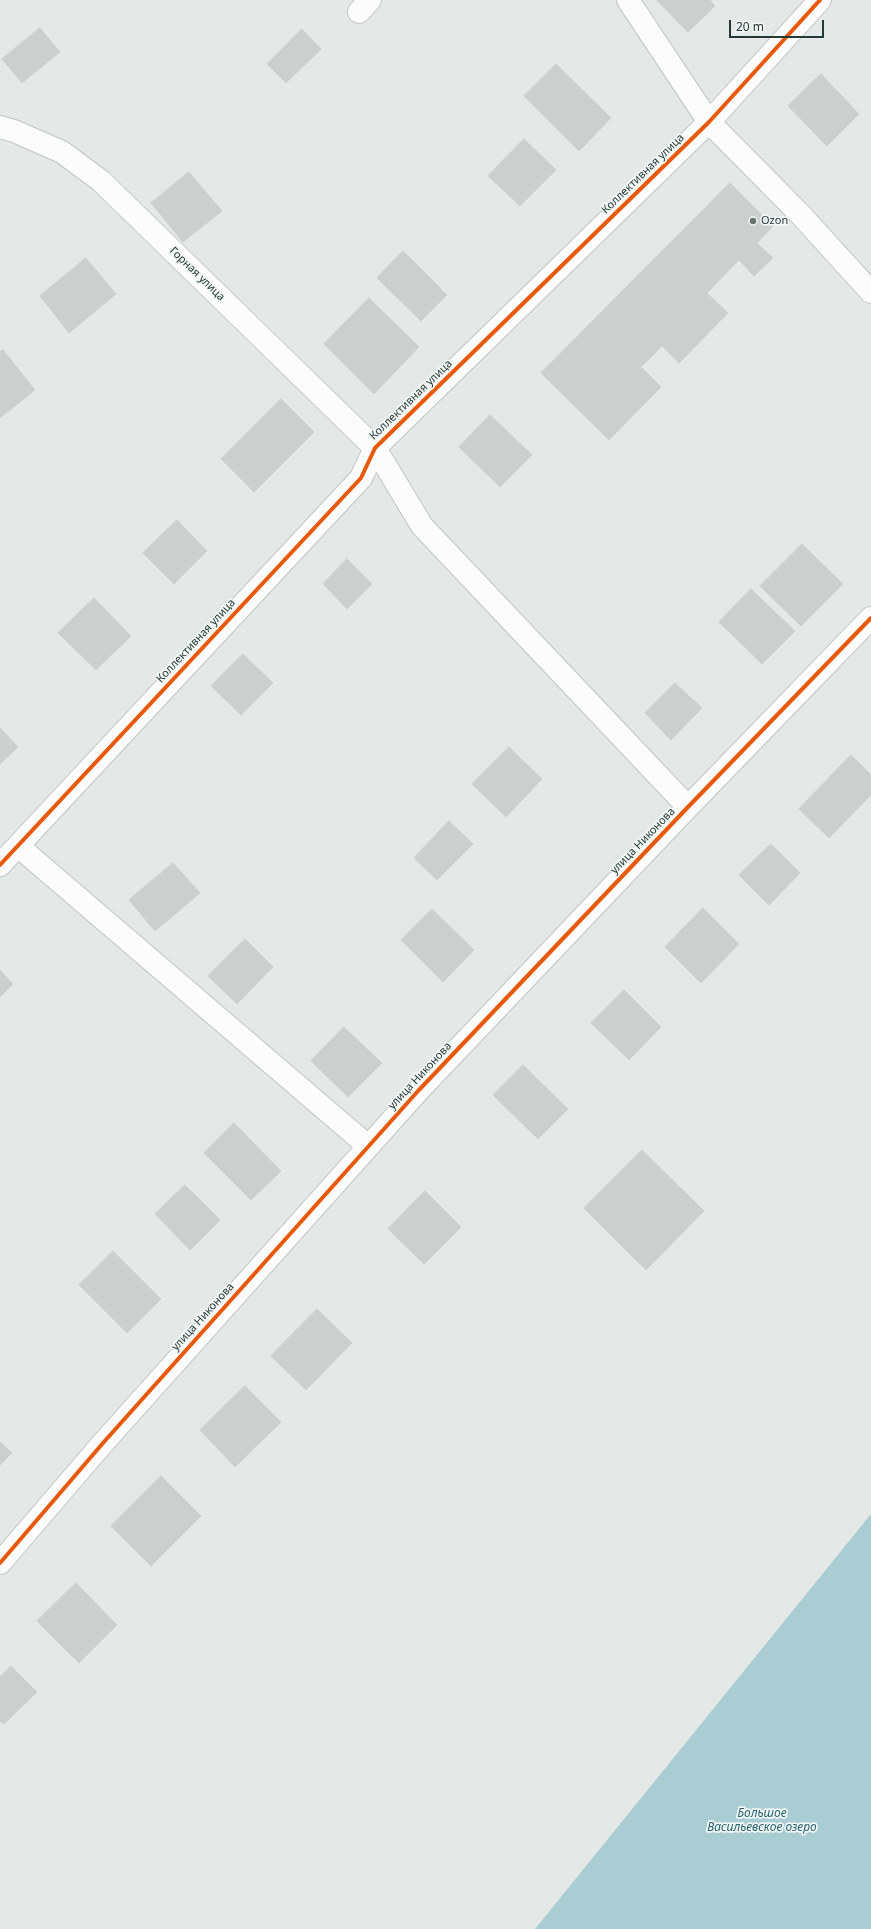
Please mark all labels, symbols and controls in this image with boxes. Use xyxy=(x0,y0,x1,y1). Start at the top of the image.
scale bar xyxy=(731,12,826,38)
text: 20 m xyxy=(736,18,764,35)
street label: Коллективная улица xyxy=(599,131,687,217)
place label: Ozon xyxy=(761,214,788,228)
marker: Ozon xyxy=(748,216,758,226)
street label: Горная улица xyxy=(167,244,227,304)
street label: Коллективная улица xyxy=(367,357,455,443)
street label: Коллективная улица xyxy=(154,596,238,686)
street label: улица Никонова xyxy=(608,805,678,877)
street label: улица Никонова xyxy=(386,1040,454,1112)
street label: улица Никонова xyxy=(169,1280,237,1354)
water label: Большое Васильевское озеро xyxy=(707,1807,817,1835)

